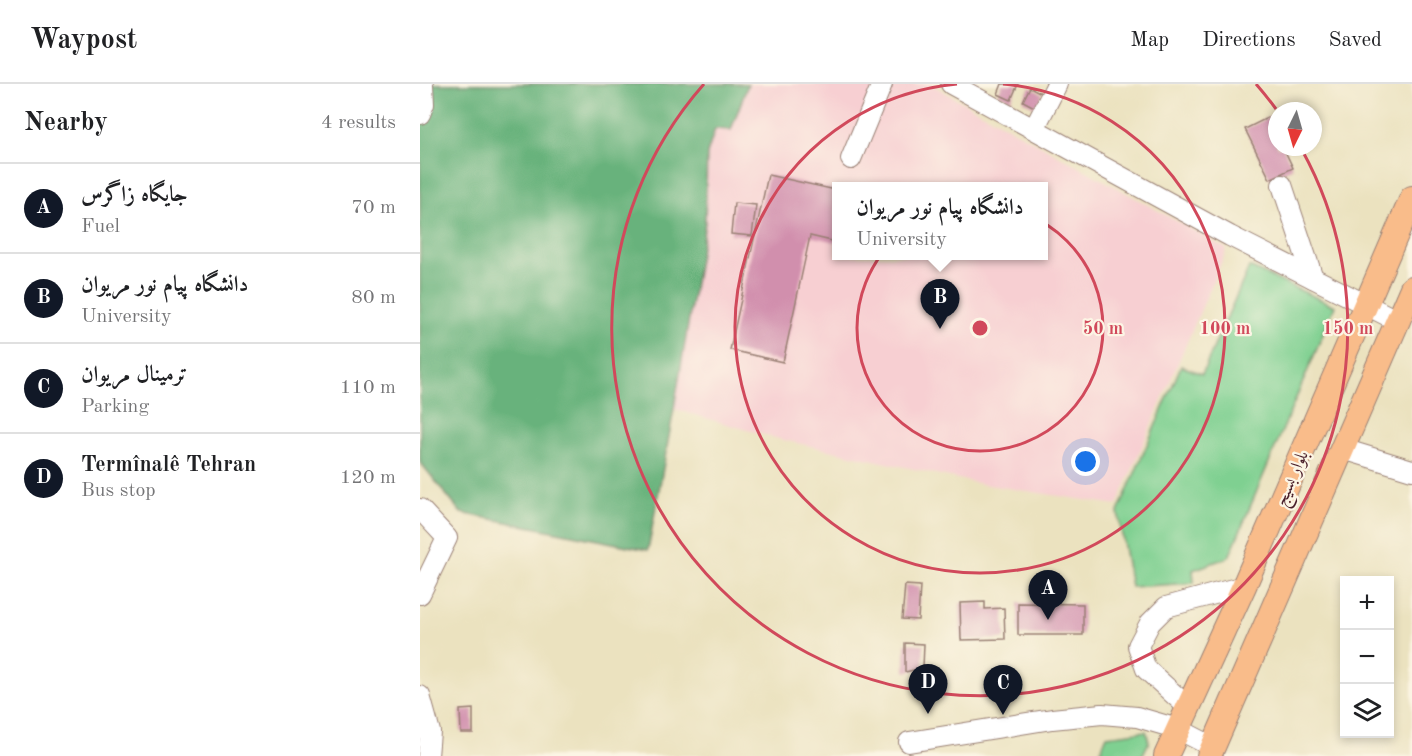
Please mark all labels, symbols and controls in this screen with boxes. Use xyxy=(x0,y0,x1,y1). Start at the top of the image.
text: Waypost xyxy=(30,27,137,55)
text: Map xyxy=(1130,30,1169,51)
text: Directions xyxy=(1202,30,1296,51)
text: Saved xyxy=(1329,30,1382,51)
north arrow xyxy=(1268,102,1322,156)
text: Nearby xyxy=(24,110,108,136)
text: 4 results xyxy=(321,113,396,133)
popup xyxy=(832,182,1048,260)
text: جایگاه زاگرس xyxy=(81,184,188,206)
text: دانشگاه پیام نور مریوان xyxy=(856,197,1024,219)
text: A xyxy=(36,198,51,218)
text: 70 m xyxy=(351,198,396,218)
text: Fuel xyxy=(81,217,120,237)
text: University xyxy=(856,230,947,250)
text: دانشگاه پیام نور مریوان xyxy=(81,274,248,296)
pin: B xyxy=(920,280,960,329)
text: B xyxy=(36,288,51,308)
text: 80 m xyxy=(351,288,396,308)
text: University xyxy=(81,307,172,327)
centre of rings xyxy=(970,318,990,338)
text: 50 m xyxy=(1083,320,1123,338)
text: 100 m xyxy=(1200,320,1250,338)
text: 150 m xyxy=(1323,320,1373,338)
text: ترمینال مریوان xyxy=(81,364,187,386)
text: C xyxy=(37,378,50,398)
text: 110 m xyxy=(340,378,396,398)
text: Parking xyxy=(81,397,149,417)
your location xyxy=(1071,447,1100,476)
street label: بلوار بسیج xyxy=(1272,448,1318,511)
text: Termînalê Tehran xyxy=(81,454,256,476)
text: D xyxy=(36,468,51,488)
text: 120 m xyxy=(340,468,396,488)
text: Bus stop xyxy=(81,481,156,501)
pin: A xyxy=(1028,570,1068,620)
map controls xyxy=(1340,576,1394,738)
button: + xyxy=(1340,576,1394,630)
button: − xyxy=(1340,630,1394,684)
pin: D xyxy=(908,664,948,714)
pin: C xyxy=(984,666,1022,715)
button: layers xyxy=(1340,684,1394,738)

